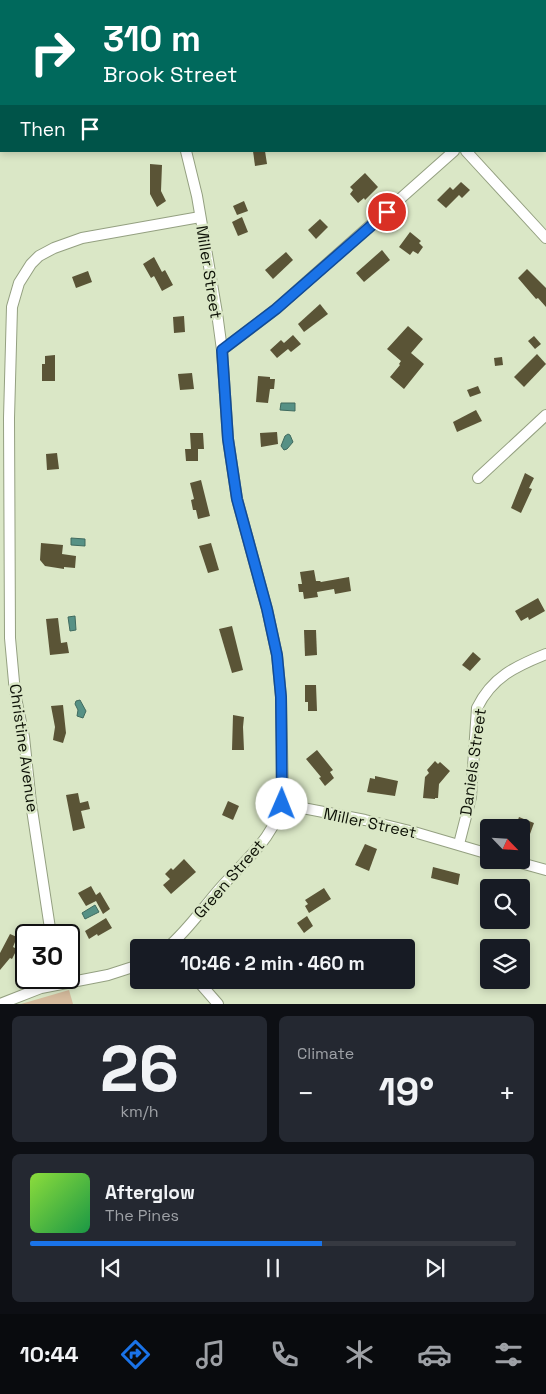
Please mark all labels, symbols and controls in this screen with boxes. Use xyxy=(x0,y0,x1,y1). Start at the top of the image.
text: 310 m xyxy=(103,17,201,61)
icon: right xyxy=(20,20,85,85)
text: Brook Street xyxy=(103,60,237,88)
icon: arrive xyxy=(76,115,104,143)
text: Then xyxy=(20,117,66,142)
pin xyxy=(366,191,408,233)
icon: arrive xyxy=(373,198,401,226)
street label: Miller Street xyxy=(191,224,227,320)
street label: Christine Avenue xyxy=(5,683,43,813)
street label: Daniels Street xyxy=(455,707,491,817)
position arrow xyxy=(255,777,307,829)
street label: Miller Street xyxy=(322,803,418,843)
north arrow xyxy=(480,819,530,869)
map controls xyxy=(480,819,530,989)
street label: Green Street xyxy=(189,835,269,923)
button: search xyxy=(480,879,530,929)
speed limit sign: 30 xyxy=(15,924,80,989)
button: layers xyxy=(480,939,530,989)
text: 10:46 · 2 min · 460 m xyxy=(180,951,365,976)
text: 26 xyxy=(100,1027,179,1110)
text: Climate xyxy=(297,1043,354,1064)
text: 19° xyxy=(379,1068,434,1116)
text: − xyxy=(297,1075,314,1111)
text: + xyxy=(499,1075,516,1111)
text: km/h xyxy=(120,1101,159,1122)
text: Afterglow xyxy=(105,1180,195,1205)
text: The Pines xyxy=(105,1205,179,1226)
icon: previous xyxy=(97,1254,125,1282)
icon: pause xyxy=(259,1254,287,1282)
icon: next xyxy=(421,1254,449,1282)
icon: directions xyxy=(118,1337,153,1372)
icon: music xyxy=(193,1337,228,1372)
icon: phone xyxy=(267,1337,302,1372)
icon: climate xyxy=(342,1337,377,1372)
icon: car xyxy=(417,1337,452,1372)
icon: filters xyxy=(491,1337,526,1372)
text: 10:44 xyxy=(20,1340,79,1368)

